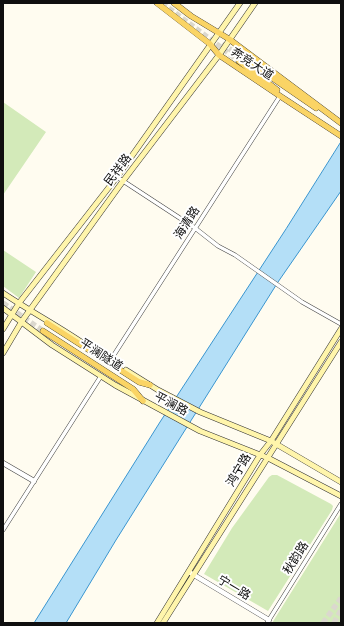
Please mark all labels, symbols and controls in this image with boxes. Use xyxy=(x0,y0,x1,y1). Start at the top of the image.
street label: 奔竞大道 xyxy=(228,45,276,83)
street label: 民祥路 xyxy=(101,151,135,189)
street label: 海清路 xyxy=(171,204,203,242)
street label: 平澜隧道 xyxy=(77,336,125,374)
street label: 平澜路 xyxy=(152,389,190,419)
street label: 鸿宁路 xyxy=(224,451,254,489)
street label: 秋韵路 xyxy=(280,539,312,577)
street label: 宁一路 xyxy=(215,573,253,603)

